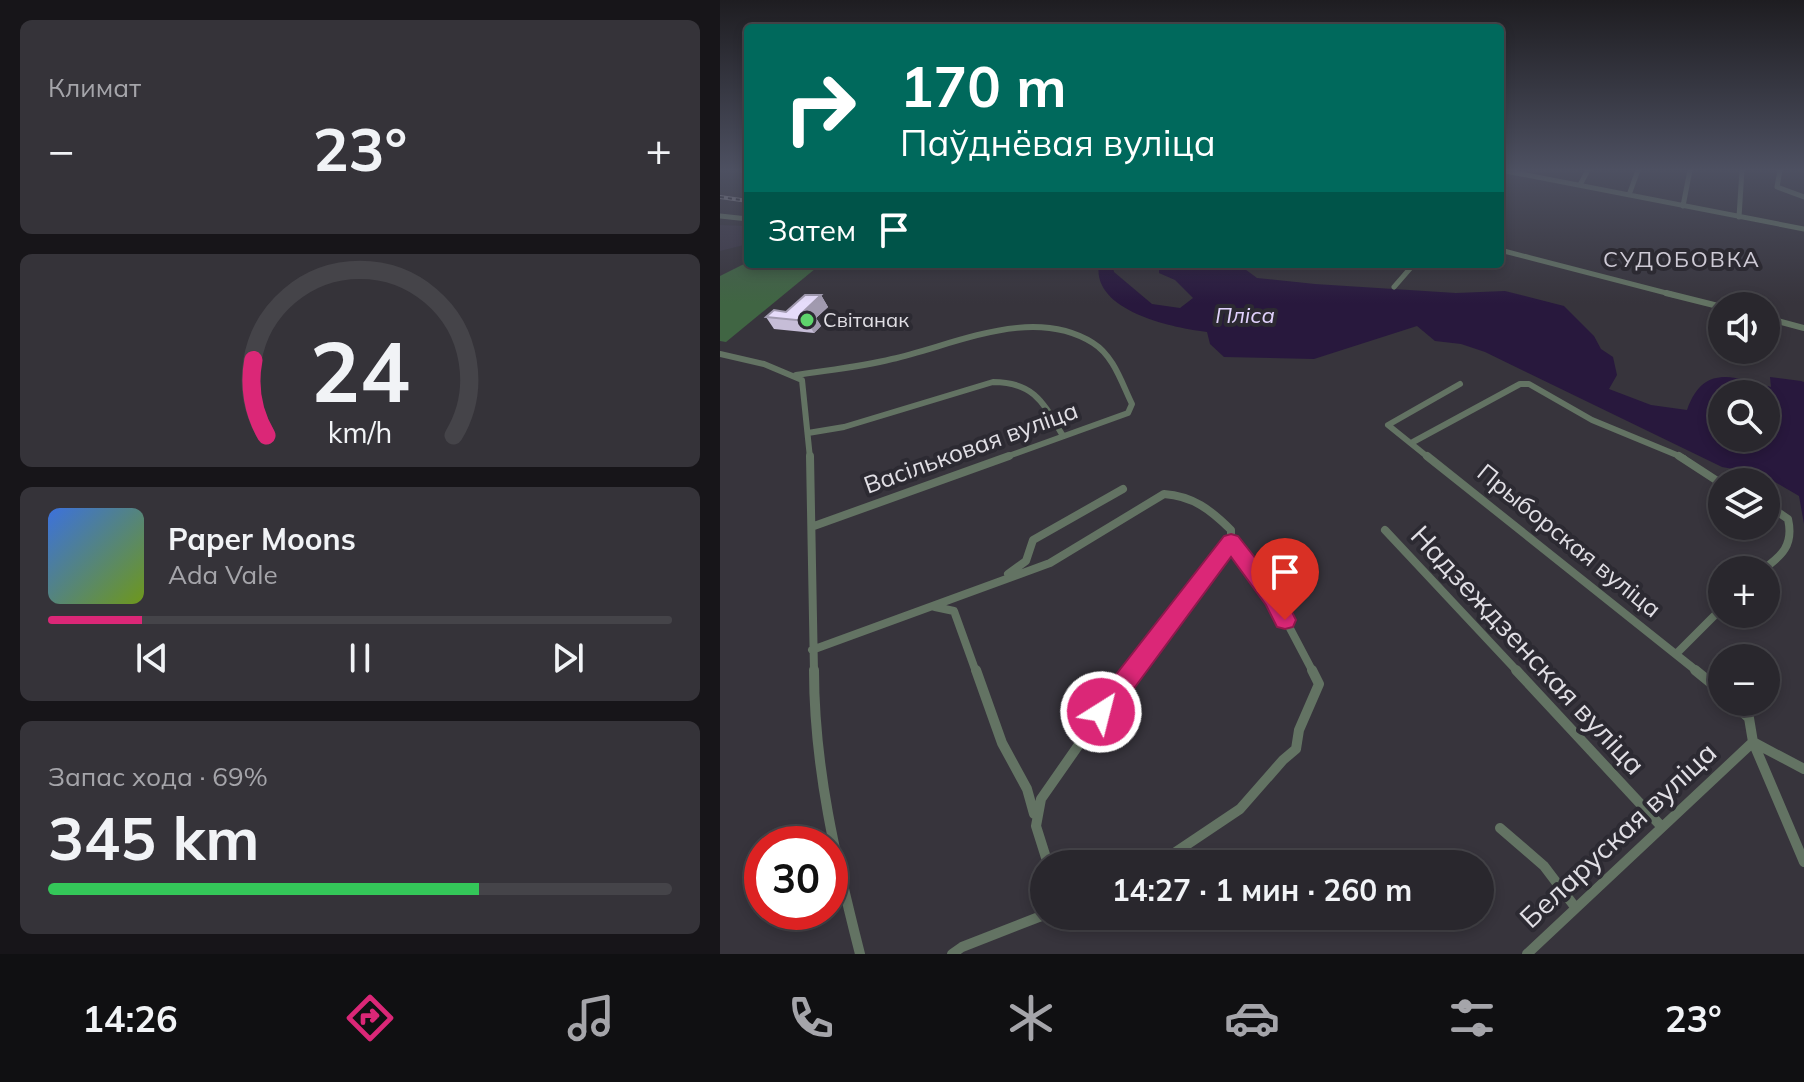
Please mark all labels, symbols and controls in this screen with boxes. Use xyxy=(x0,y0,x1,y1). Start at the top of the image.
text: 170 m xyxy=(900,51,1067,121)
icon: right xyxy=(768,56,872,160)
text: Климат xyxy=(48,71,141,104)
text: 23° xyxy=(313,111,407,186)
text: Паўднёвая вуліца xyxy=(900,120,1216,165)
text: − xyxy=(48,122,74,177)
text: + xyxy=(646,122,672,177)
icon: arrive xyxy=(872,208,916,252)
text: Затем xyxy=(768,211,856,249)
district label: СУДОБОВКА xyxy=(1603,245,1761,273)
map controls xyxy=(1708,292,1780,716)
button: sound xyxy=(1708,292,1780,364)
water label: Пліса xyxy=(1215,301,1275,329)
place label: Світанак xyxy=(823,307,909,332)
marker: Світанак xyxy=(798,311,816,329)
text: 24 xyxy=(310,318,410,423)
button: search xyxy=(1708,380,1780,452)
street label: Васільковая вуліца xyxy=(860,394,1082,500)
text: km/h xyxy=(328,414,392,450)
street label: Прыборская вуліца xyxy=(1472,457,1667,623)
button: layers xyxy=(1708,468,1780,540)
street label: Надзеждзенская вуліца xyxy=(1404,518,1653,781)
text: Paper Moons xyxy=(168,520,356,558)
pin xyxy=(1251,538,1319,620)
icon: arrive xyxy=(1263,550,1307,594)
button: + xyxy=(1708,556,1780,628)
text: Ada Vale xyxy=(168,558,278,591)
icon: previous xyxy=(130,636,174,680)
icon: pause xyxy=(338,636,382,680)
icon: next xyxy=(546,636,590,680)
button: − xyxy=(1708,644,1780,716)
position arrow xyxy=(1059,670,1143,754)
street label: Беларуская вуліца xyxy=(1512,734,1723,935)
text: Запас хода · 69% xyxy=(48,760,268,793)
text: 345 km xyxy=(48,800,260,875)
speed limit sign: 30 xyxy=(744,826,848,930)
text: 14:27 · 1 мин · 260 m xyxy=(1112,871,1412,909)
icon: directions xyxy=(342,990,398,1046)
icon: music xyxy=(563,990,619,1046)
icon: phone xyxy=(783,990,839,1046)
icon: climate xyxy=(1003,990,1059,1046)
icon: car xyxy=(1224,990,1280,1046)
icon: filters xyxy=(1444,990,1500,1046)
text: 14:26 xyxy=(82,996,178,1041)
text: 23° xyxy=(1665,996,1722,1041)

